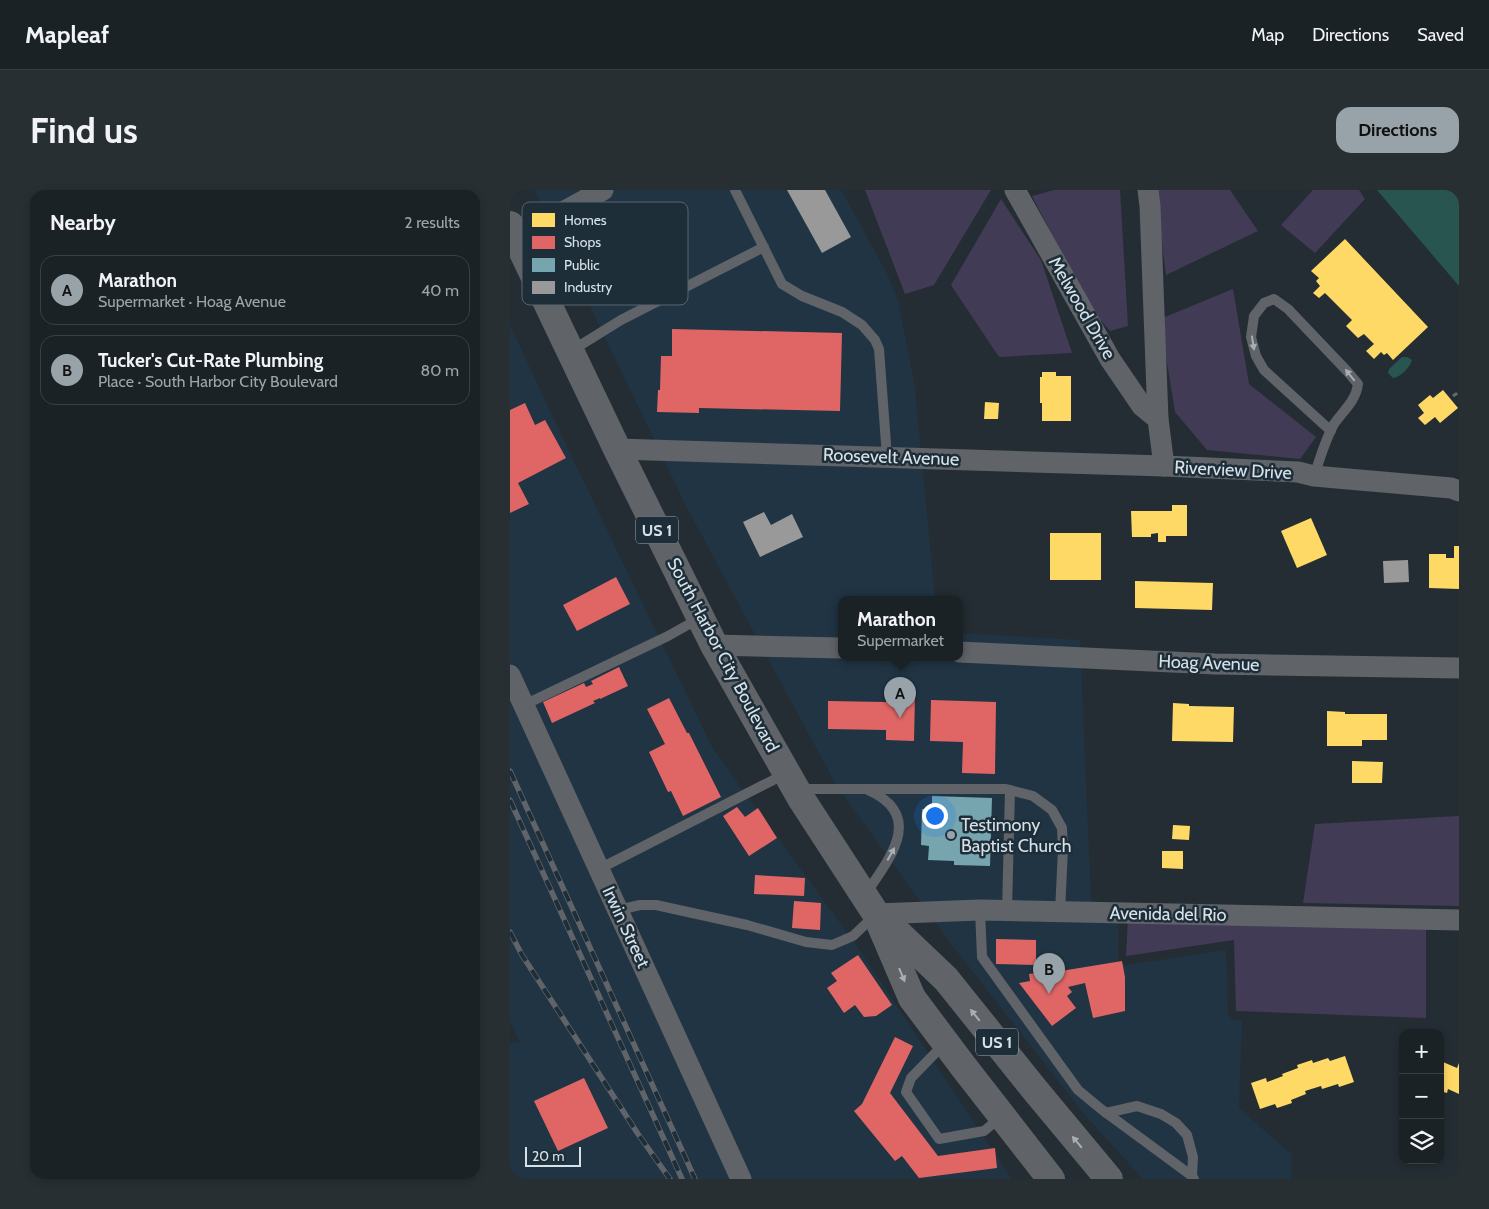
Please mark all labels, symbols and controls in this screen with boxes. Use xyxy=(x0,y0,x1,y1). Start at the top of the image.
text: Mapleaf xyxy=(25,20,109,49)
text: Map xyxy=(1251,24,1284,46)
text: Directions xyxy=(1312,24,1389,46)
text: Saved xyxy=(1417,24,1464,46)
button: Directions xyxy=(1336,107,1459,153)
text: Find us xyxy=(30,109,138,152)
legend xyxy=(522,202,688,305)
text: Nearby xyxy=(50,210,116,235)
text: Homes xyxy=(564,211,607,229)
text: 2 results xyxy=(404,213,460,232)
text: Shops xyxy=(564,233,601,251)
street label: Melwood Drive xyxy=(1044,253,1120,363)
text: Public xyxy=(564,256,600,274)
text: Marathon xyxy=(98,269,177,292)
text: Industry xyxy=(564,278,612,296)
text: A xyxy=(62,281,72,300)
text: 40 m xyxy=(421,281,459,300)
text: Supermarket · Hoag Avenue xyxy=(98,292,286,311)
one-way arrow xyxy=(1249,335,1257,351)
text: Tucker's Cut-Rate Plumbing xyxy=(98,349,323,372)
text: B xyxy=(62,361,72,380)
text: 80 m xyxy=(421,361,459,380)
one-way arrow xyxy=(1345,369,1356,382)
text: Place · South Harbor City Boulevard xyxy=(98,372,338,391)
street label: Roosevelt Avenue xyxy=(823,444,959,470)
street label: Riverview Drive xyxy=(1174,456,1292,484)
road number: US 1 xyxy=(636,516,678,544)
street label: South Harbor City Boulevard xyxy=(662,554,784,756)
popup xyxy=(838,596,963,661)
text: Marathon xyxy=(857,608,936,631)
text: Supermarket xyxy=(857,631,944,650)
street label: Hoag Avenue xyxy=(1158,650,1260,676)
pin: A xyxy=(884,677,916,718)
your location xyxy=(922,803,948,829)
place label: Testimony Baptist Church xyxy=(961,814,1071,857)
marker: Testimony Baptist Church xyxy=(945,829,957,841)
one-way arrow xyxy=(887,847,895,862)
street label: Irwin Street xyxy=(598,883,654,971)
street label: Avenida del Rio xyxy=(1109,902,1227,926)
pin: B xyxy=(1033,953,1065,994)
one-way arrow xyxy=(899,967,907,982)
one-way arrow xyxy=(970,1009,981,1022)
road number: US 1 xyxy=(976,1029,1018,1056)
map controls xyxy=(1399,1029,1444,1164)
button: + xyxy=(1399,1029,1444,1074)
button: − xyxy=(1399,1074,1444,1119)
button: layers xyxy=(1399,1119,1444,1164)
one-way arrow xyxy=(1072,1135,1083,1148)
scale bar xyxy=(525,1144,581,1167)
text: 20 m xyxy=(532,1147,565,1165)

